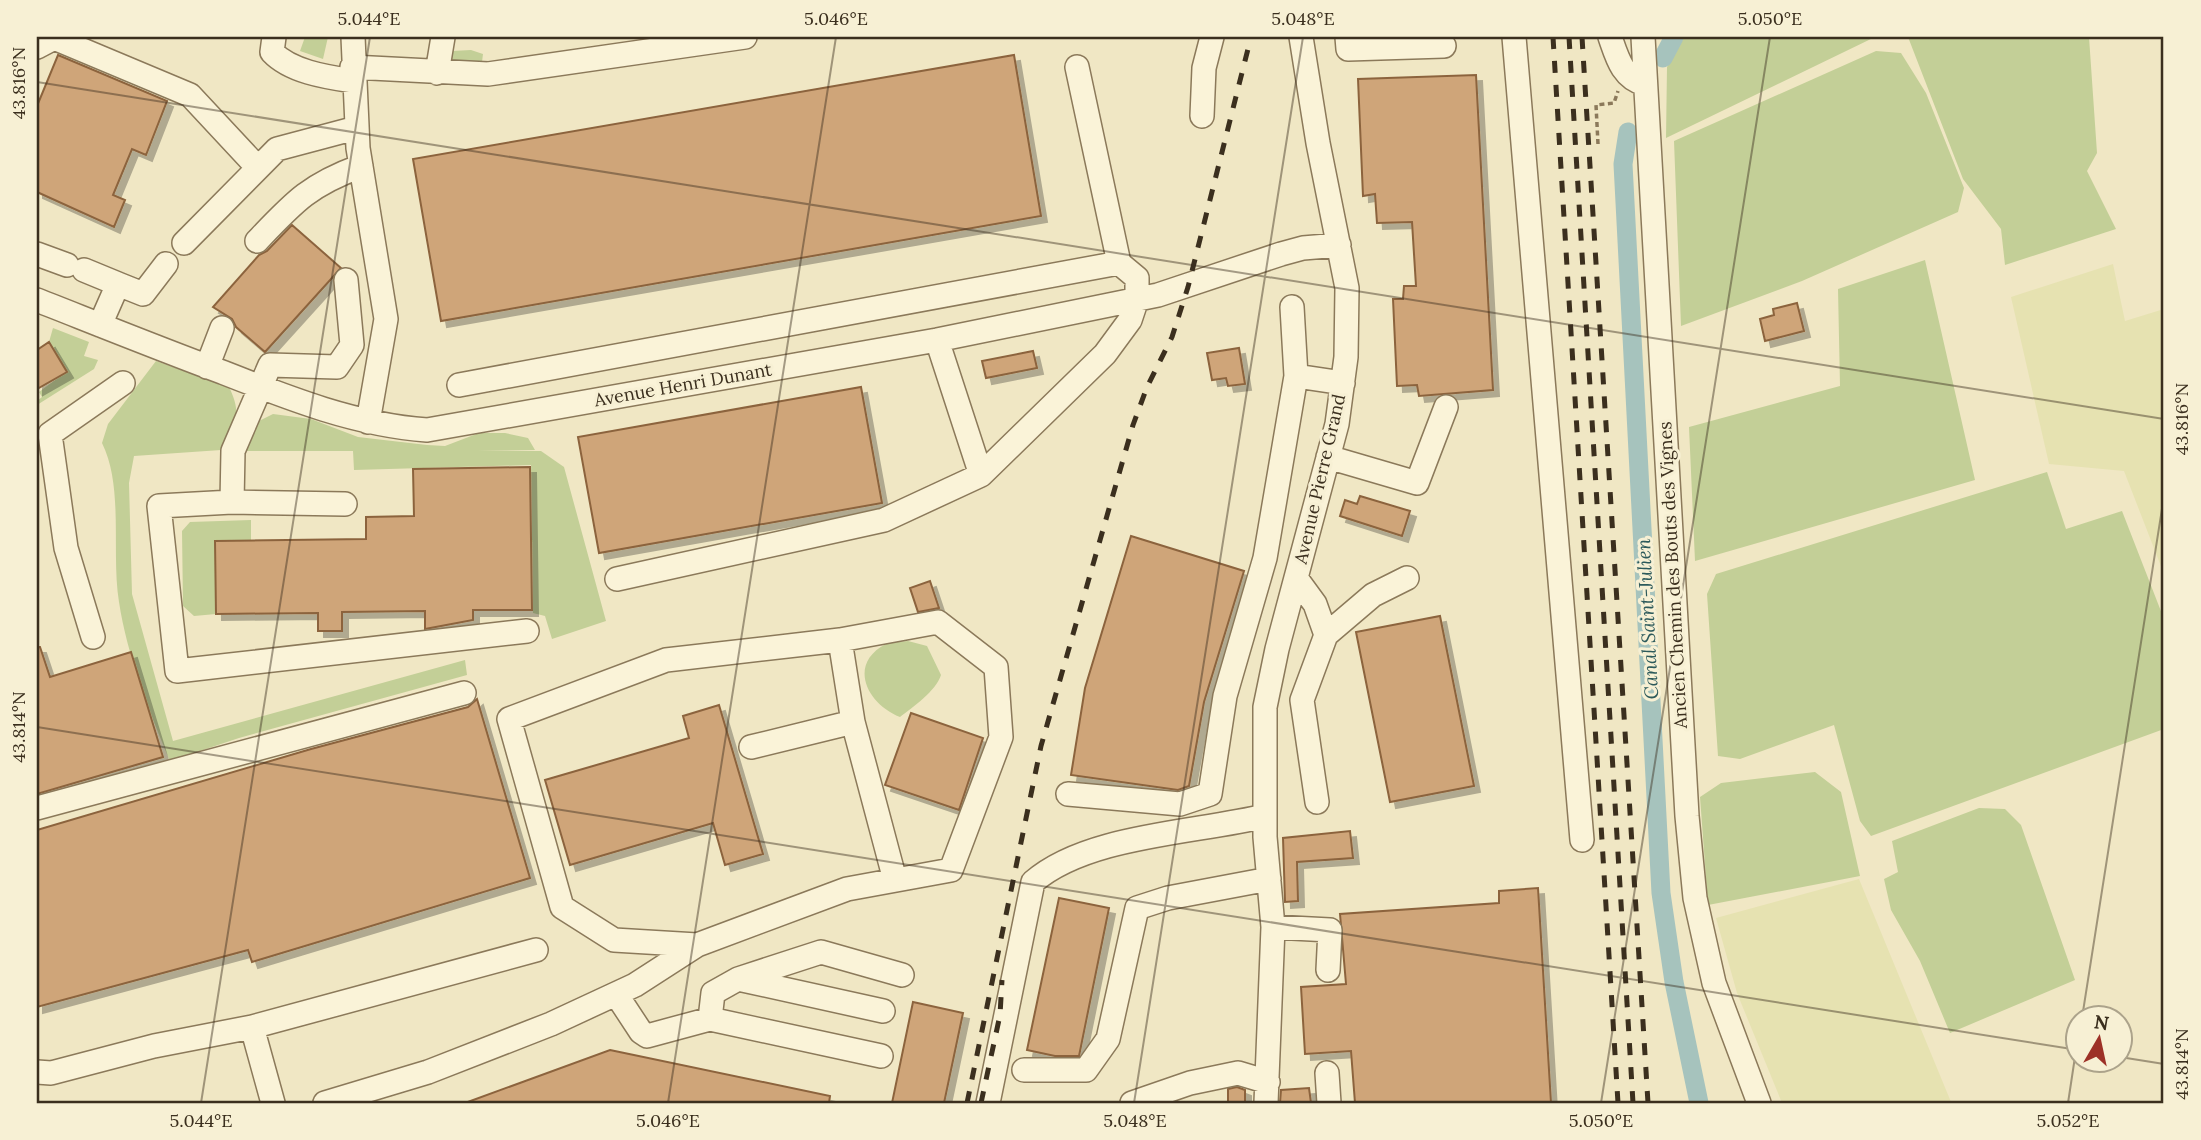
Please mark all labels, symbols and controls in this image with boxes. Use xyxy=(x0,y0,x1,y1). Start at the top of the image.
text: 5.044°E xyxy=(338,7,400,30)
text: 5.046°E xyxy=(804,7,868,30)
text: 5.048°E xyxy=(1271,7,1335,30)
text: 5.050°E xyxy=(1738,7,1802,30)
text: 43.816°N xyxy=(7,47,30,119)
street label: Avenue Henri Dunant xyxy=(591,358,773,412)
text: 43.816°N xyxy=(2170,383,2193,455)
street label: Avenue Pierre Grand xyxy=(1289,391,1350,567)
street label: Ancien Chemin des Bouts des Vignes xyxy=(1653,421,1692,730)
water label: Canal Saint-Julien xyxy=(1631,538,1663,700)
text: 43.814°N xyxy=(7,691,30,763)
north arrow xyxy=(2064,1004,2134,1074)
text: N xyxy=(2093,1009,2111,1035)
text: 43.814°N xyxy=(2170,1028,2193,1100)
text: 5.044°E xyxy=(170,1109,232,1132)
text: 5.046°E xyxy=(636,1109,700,1132)
text: 5.048°E xyxy=(1103,1109,1167,1132)
text: 5.050°E xyxy=(1569,1109,1633,1132)
text: 5.052°E xyxy=(2036,1109,2100,1132)

